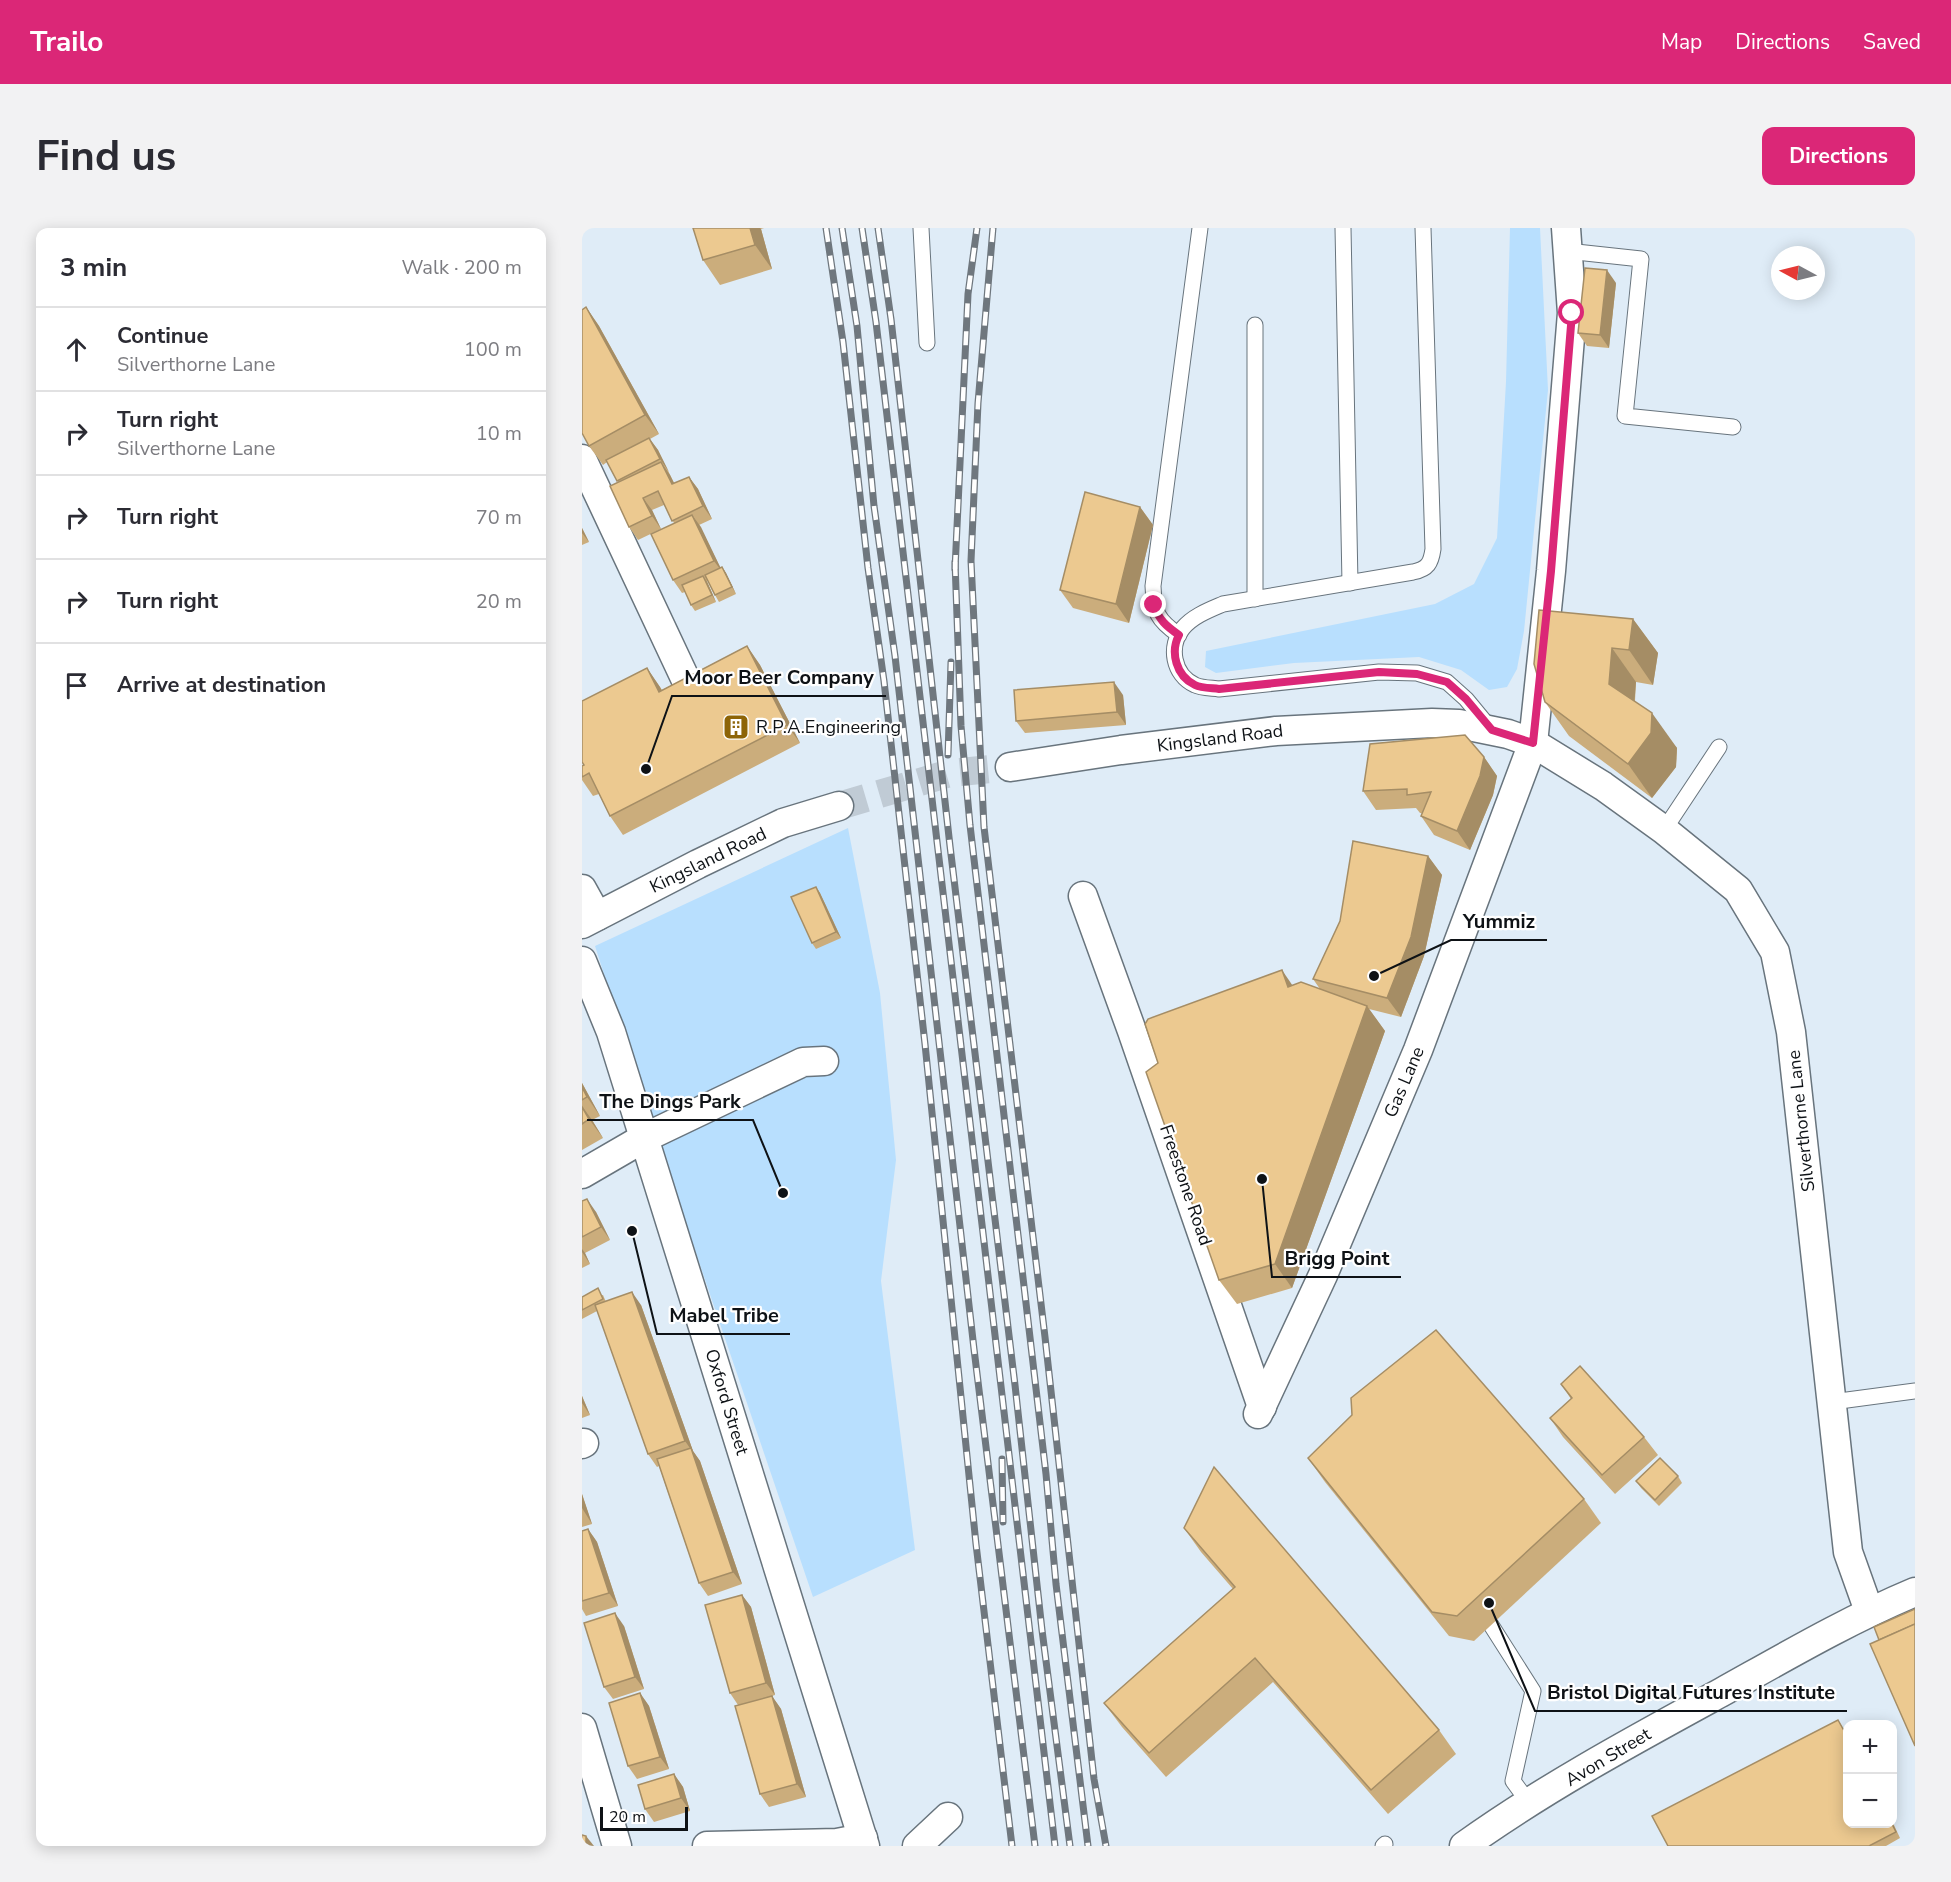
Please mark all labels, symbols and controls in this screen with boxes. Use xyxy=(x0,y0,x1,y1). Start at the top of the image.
text: Trailo xyxy=(30,23,103,61)
text: Map xyxy=(1661,28,1702,56)
text: Directions xyxy=(1735,28,1830,56)
text: Saved xyxy=(1863,28,1921,56)
button: Directions xyxy=(1762,127,1915,185)
text: Find us xyxy=(36,128,176,185)
north arrow xyxy=(1771,246,1825,300)
text: 3 min xyxy=(60,250,127,285)
text: Walk · 200 m xyxy=(402,254,522,281)
route start xyxy=(1558,299,1584,325)
text: Continue xyxy=(117,321,208,351)
icon: ahead xyxy=(60,333,93,366)
text: 100 m xyxy=(464,336,522,363)
text: Silverthorne Lane xyxy=(117,351,275,378)
text: Turn right xyxy=(117,405,218,435)
icon: right xyxy=(60,417,93,450)
text: 10 m xyxy=(476,420,522,447)
text: Silverthorne Lane xyxy=(117,435,275,462)
icon: right xyxy=(60,501,93,534)
text: Turn right xyxy=(117,502,218,532)
text: 70 m xyxy=(476,504,522,531)
icon: right xyxy=(60,585,93,618)
text: Turn right xyxy=(117,586,218,616)
text: 20 m xyxy=(476,588,522,615)
route end xyxy=(1140,591,1166,617)
callout: Moor Beer Company xyxy=(672,658,886,696)
text: Moor Beer Company xyxy=(684,664,874,691)
icon: arrive xyxy=(60,669,93,702)
text: Arrive at destination xyxy=(117,670,326,700)
building icon: R.P.A.Engineering xyxy=(721,712,751,742)
place label: R.P.A.Engineering xyxy=(756,715,901,739)
street label: Kingsland Road xyxy=(1156,718,1284,758)
street label: Kingsland Road xyxy=(646,821,770,899)
callout: Yummiz xyxy=(1451,902,1547,940)
text: Yummiz xyxy=(1462,908,1535,935)
street label: Gas Lane xyxy=(1378,1043,1430,1121)
street label: Silverthorne Lane xyxy=(1782,1049,1820,1193)
callout: The Dings Park xyxy=(587,1082,753,1120)
text: The Dings Park xyxy=(599,1088,742,1115)
street label: Freestone Road xyxy=(1154,1121,1218,1249)
callout: Brigg Point xyxy=(1272,1239,1401,1277)
text: Brigg Point xyxy=(1285,1245,1390,1272)
callout: Mabel Tribe xyxy=(657,1296,790,1334)
text: Mabel Tribe xyxy=(669,1302,779,1329)
street label: Oxford Street xyxy=(700,1346,755,1459)
callout: Bristol Digital Futures Institute xyxy=(1535,1673,1847,1711)
text: Bristol Digital Futures Institute xyxy=(1547,1679,1835,1706)
map controls xyxy=(1843,1720,1897,1828)
button: + xyxy=(1843,1720,1897,1774)
street label: Avon Street xyxy=(1561,1722,1656,1792)
button: − xyxy=(1843,1774,1897,1828)
scale bar xyxy=(600,1804,688,1832)
text: 20 m xyxy=(609,1806,646,1828)

